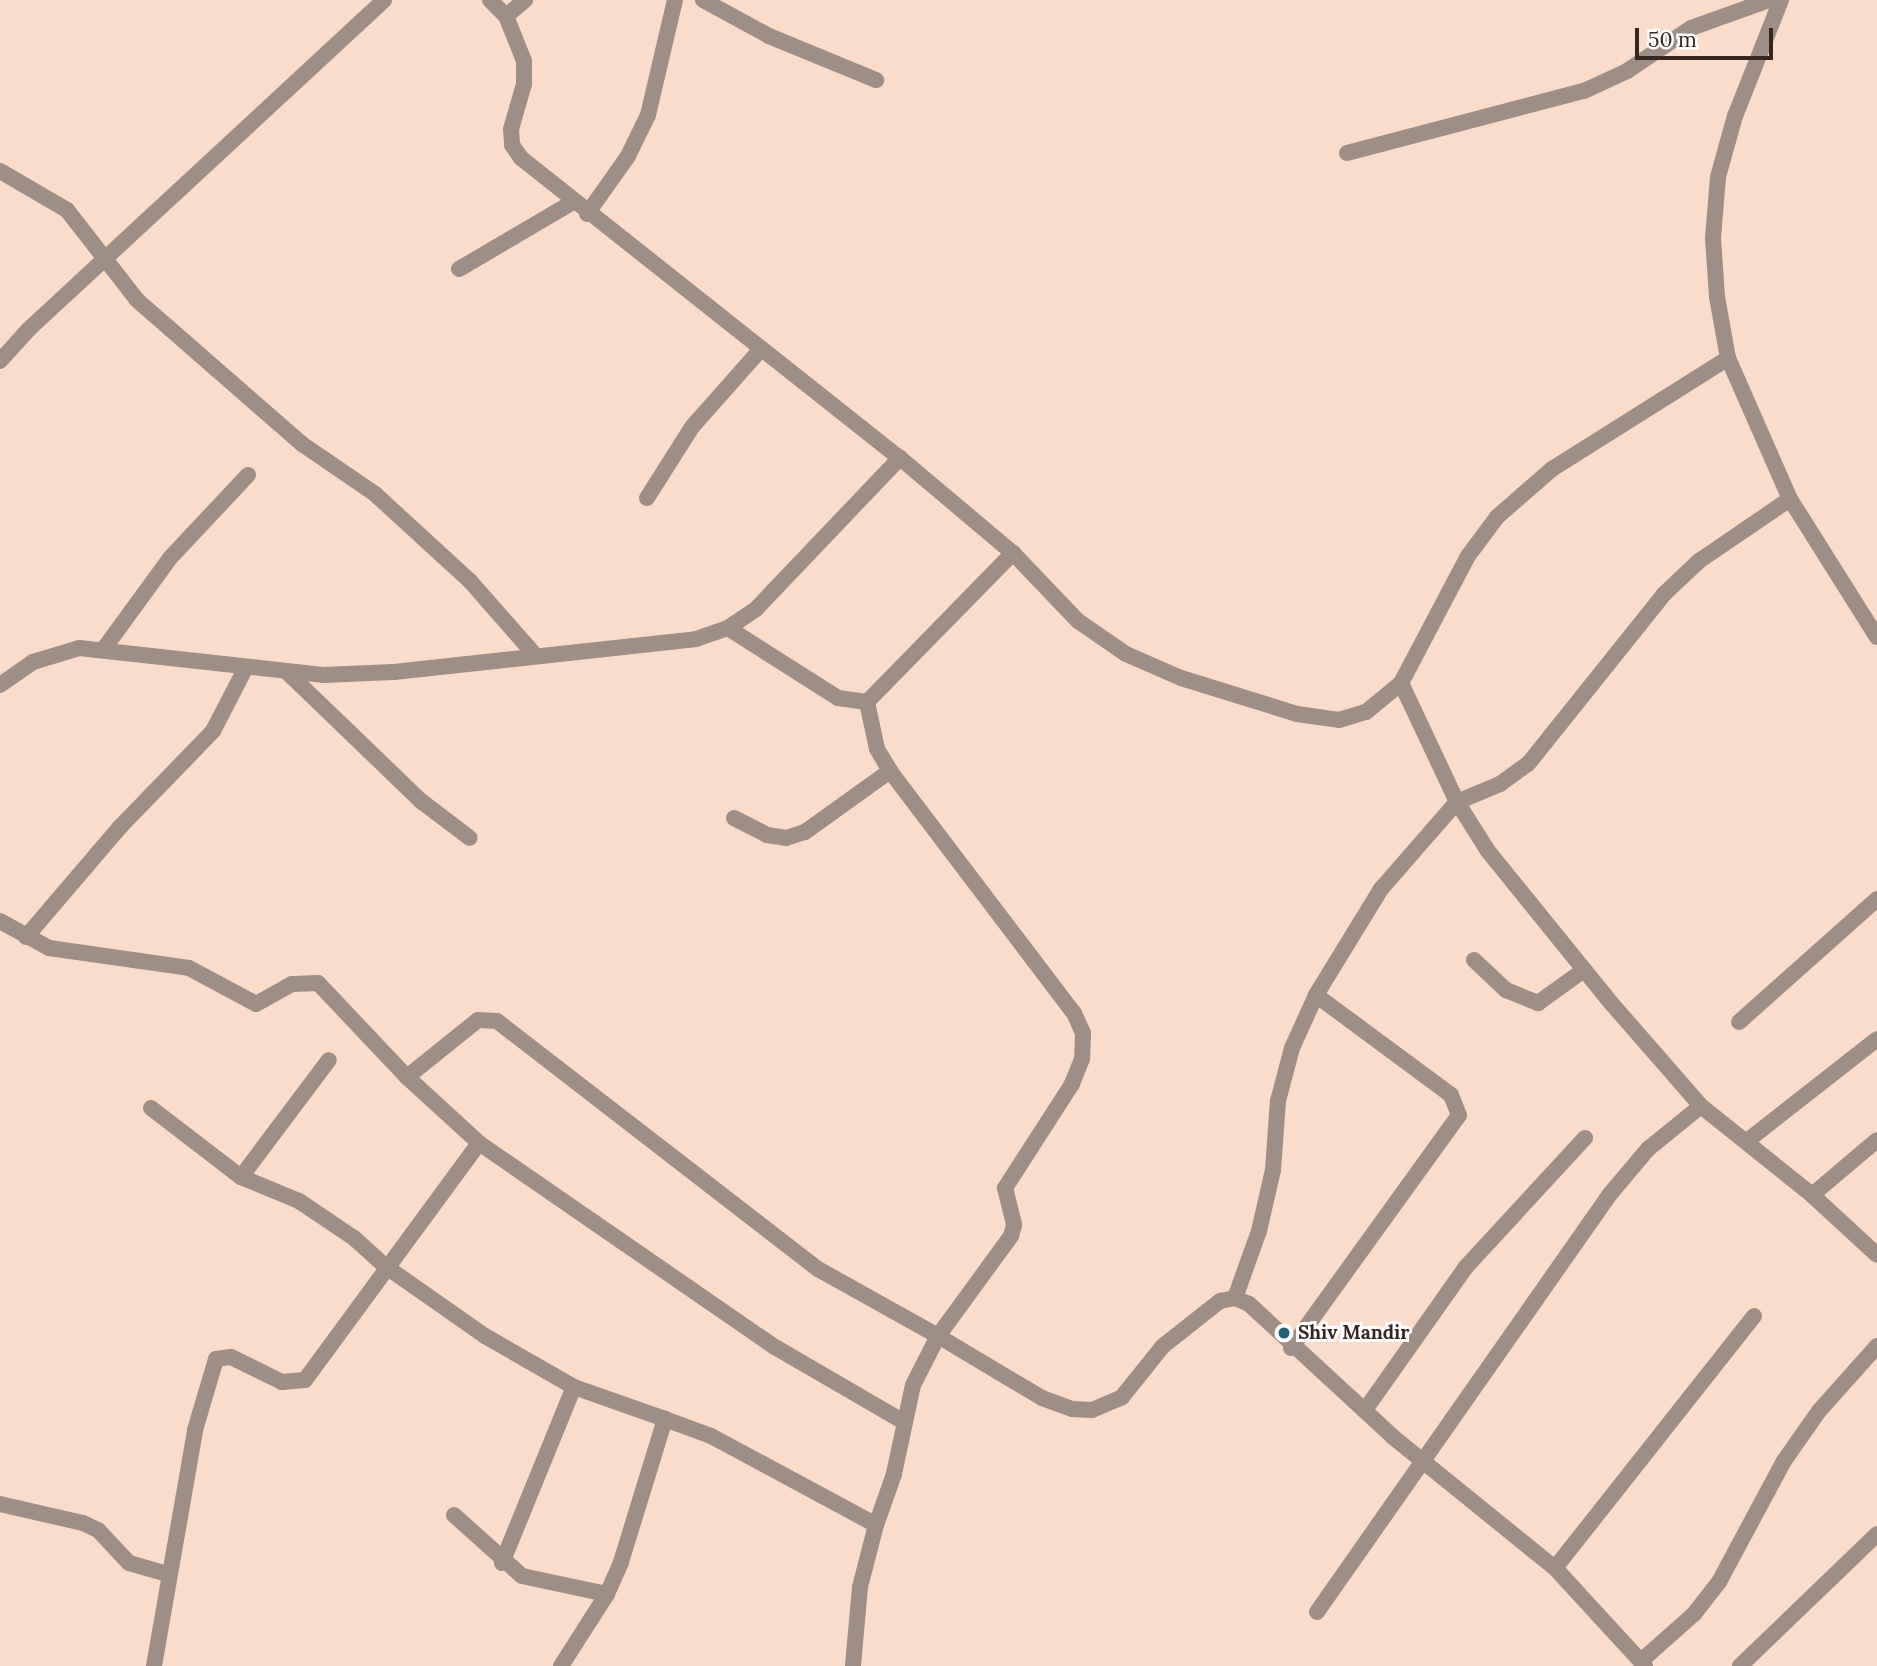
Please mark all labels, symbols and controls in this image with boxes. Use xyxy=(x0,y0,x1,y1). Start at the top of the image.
scale bar xyxy=(1639,14,1777,58)
text: 50 m xyxy=(1648,26,1697,53)
place label: Shiv Mandir xyxy=(1298,1322,1409,1344)
marker: Shiv Mandir xyxy=(1276,1325,1292,1341)

